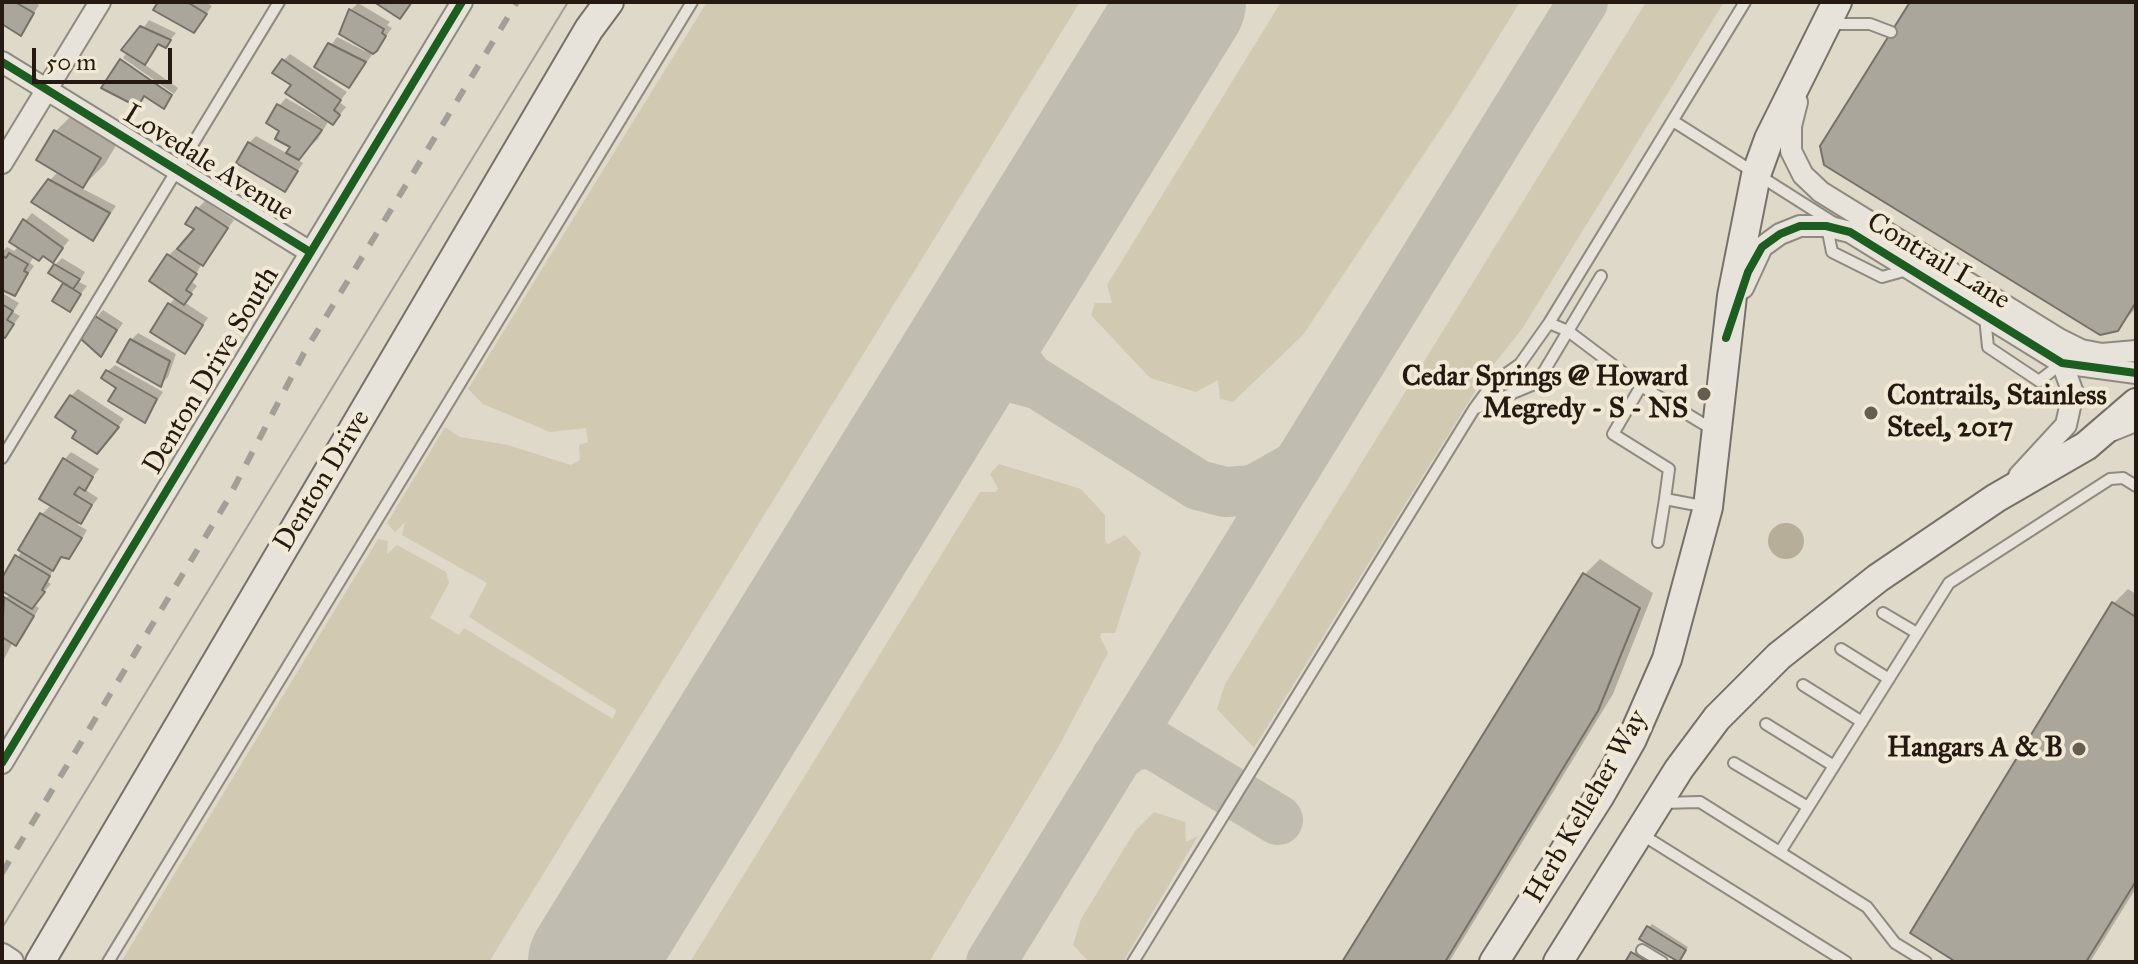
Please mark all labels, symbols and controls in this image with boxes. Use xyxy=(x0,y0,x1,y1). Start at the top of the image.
scale bar xyxy=(36,32,176,82)
text: 50 m xyxy=(46,47,96,77)
street label: Lovedale Avenue xyxy=(117,98,299,230)
street label: Contrail Lane xyxy=(1860,206,2016,318)
street label: Denton Drive South xyxy=(137,261,287,481)
place label: Cedar Springs @ Howard Megredy - S - NS xyxy=(1402,361,1688,427)
place label: Contrails, Stainless Steel, 2017 xyxy=(1887,380,2107,446)
marker: Cedar Springs @ Howard Megredy - S - NS xyxy=(1695,385,1713,403)
street label: Denton Drive xyxy=(268,404,378,558)
marker: Contrails, Stainless Steel, 2017 xyxy=(1862,404,1880,422)
street label: Herb Kelleher Way xyxy=(1518,705,1656,909)
place label: Hangars A & B xyxy=(1887,732,2063,766)
marker: Hangars A & B xyxy=(2070,740,2088,758)

